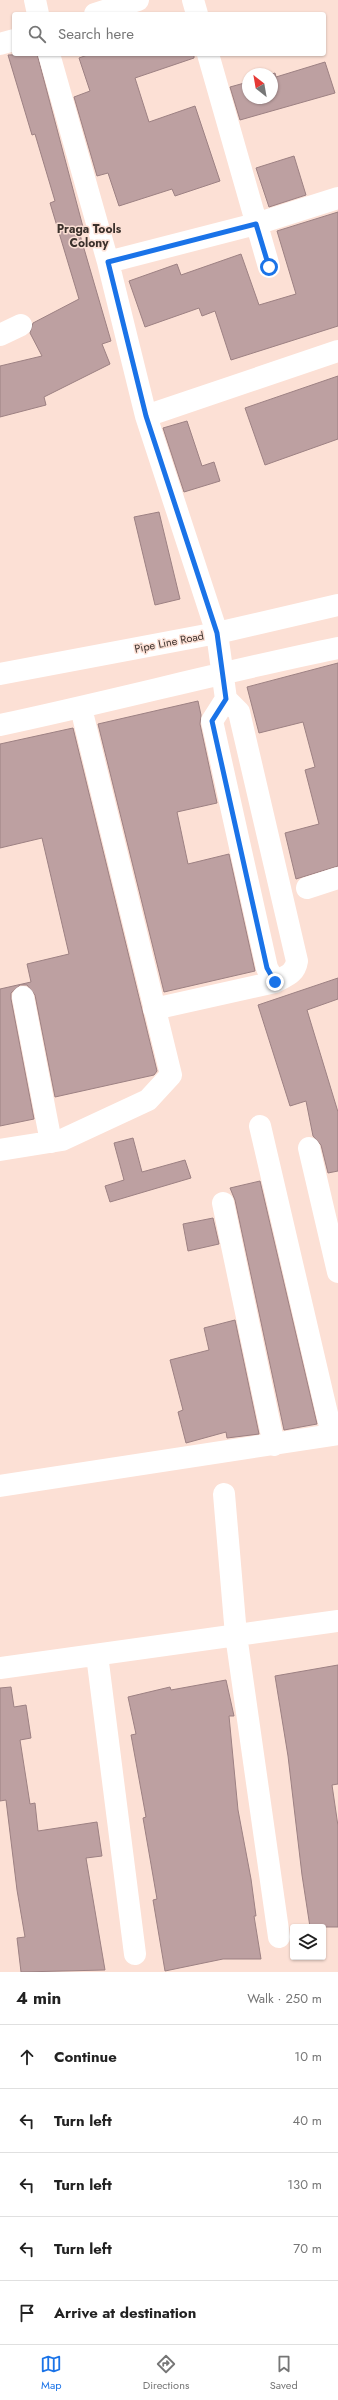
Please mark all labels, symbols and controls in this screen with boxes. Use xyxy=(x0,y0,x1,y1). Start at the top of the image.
search box xyxy=(12,12,326,56)
icon: search xyxy=(26,23,48,45)
text: Search here xyxy=(58,23,134,45)
north arrow xyxy=(242,68,278,104)
district label: Praga Tools Colony xyxy=(57,220,122,252)
route start xyxy=(260,258,278,276)
street label: Pipe Line Road xyxy=(133,627,205,657)
route end xyxy=(266,973,284,991)
map controls xyxy=(290,1924,326,1960)
button: layers xyxy=(290,1924,326,1960)
text: 4 min xyxy=(16,1986,61,2010)
text: Walk · 250 m xyxy=(247,1989,322,2008)
icon: ahead xyxy=(16,2046,38,2068)
text: Continue xyxy=(54,2046,117,2068)
text: 10 m xyxy=(294,2047,322,2066)
icon: left xyxy=(16,2110,38,2132)
text: Turn left xyxy=(54,2110,112,2132)
text: 40 m xyxy=(293,2111,322,2130)
icon: left xyxy=(16,2174,38,2196)
text: Turn left xyxy=(54,2174,112,2196)
text: 130 m xyxy=(287,2175,322,2194)
icon: left xyxy=(16,2238,38,2260)
text: Turn left xyxy=(54,2238,112,2260)
text: 70 m xyxy=(293,2239,322,2258)
icon: arrive xyxy=(16,2302,38,2324)
text: Arrive at destination xyxy=(54,2302,196,2324)
tab: Map xyxy=(40,2353,62,2393)
tab: Directions xyxy=(143,2353,189,2393)
tab: Saved xyxy=(270,2353,298,2393)

